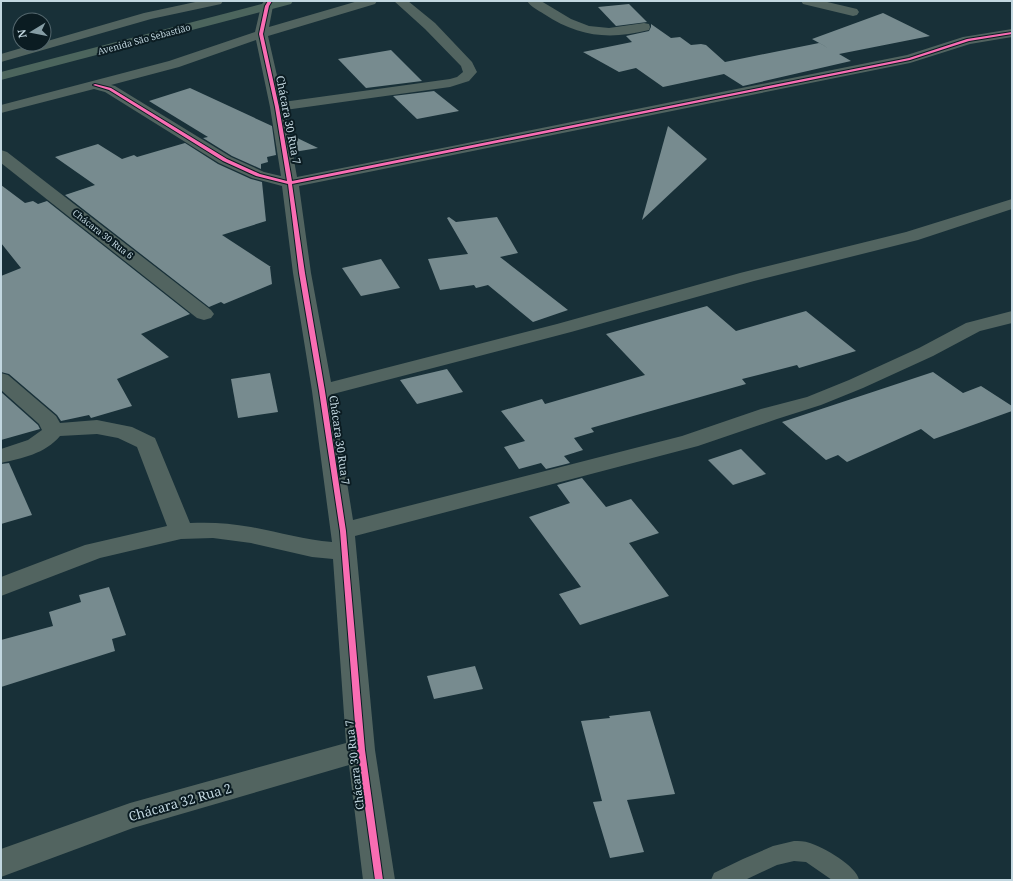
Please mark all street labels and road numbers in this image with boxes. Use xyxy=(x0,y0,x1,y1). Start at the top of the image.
street label: Avenida São Sebastião xyxy=(96,20,192,58)
street label: Chácara 30 Rua 7 xyxy=(273,74,305,166)
street label: Chácara 30 Rua 6 xyxy=(70,206,136,262)
street label: Chácara 30 Rua 7 xyxy=(326,394,354,486)
street label: Chácara 30 Rua 7 xyxy=(341,719,367,811)
street label: Chácara 32 Rua 2 xyxy=(126,779,234,825)

